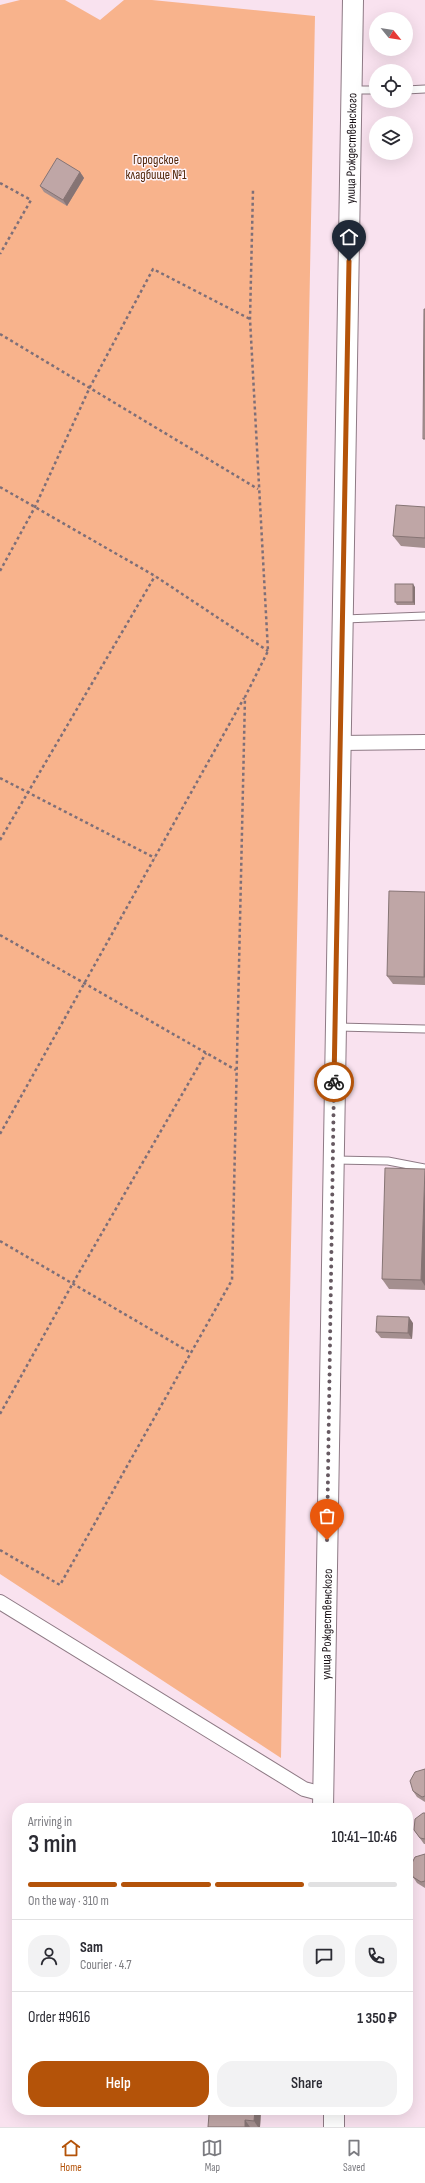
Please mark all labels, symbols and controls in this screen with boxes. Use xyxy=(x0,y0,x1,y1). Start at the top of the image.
north arrow xyxy=(369,12,413,56)
map controls xyxy=(369,12,413,160)
button: locate xyxy=(369,64,413,108)
street label: улица Рождественского xyxy=(343,93,360,204)
button: layers xyxy=(369,116,413,160)
park label: Городское кладбище №1 xyxy=(126,152,187,183)
pin xyxy=(332,220,366,261)
icon: home xyxy=(338,226,360,248)
courier xyxy=(314,1062,354,1102)
icon: bike xyxy=(323,1071,345,1093)
pin xyxy=(310,1499,344,1540)
icon: bag xyxy=(316,1505,338,1527)
street label: улица Рождественского xyxy=(318,1568,336,1680)
text: Arriving in xyxy=(28,1814,72,1830)
text: 10:41–10:46 xyxy=(332,1828,397,1847)
text: 3 min xyxy=(28,1829,77,1860)
text: On the way · 310 m xyxy=(28,1893,109,1909)
button: person xyxy=(28,1935,70,1977)
button: chat xyxy=(303,1935,345,1977)
button: phone xyxy=(355,1935,397,1977)
text: Sam xyxy=(80,1938,103,1957)
text: Courier · 4.7 xyxy=(80,1957,132,1973)
text: Order #9616 xyxy=(28,2008,90,2027)
text: 1 350 ₽ xyxy=(357,2009,397,2028)
button: Help xyxy=(28,2061,209,2107)
button: Share xyxy=(217,2061,397,2107)
tab: Home xyxy=(60,2137,82,2174)
tab: Map xyxy=(201,2137,223,2174)
tab: Saved xyxy=(343,2137,365,2174)

